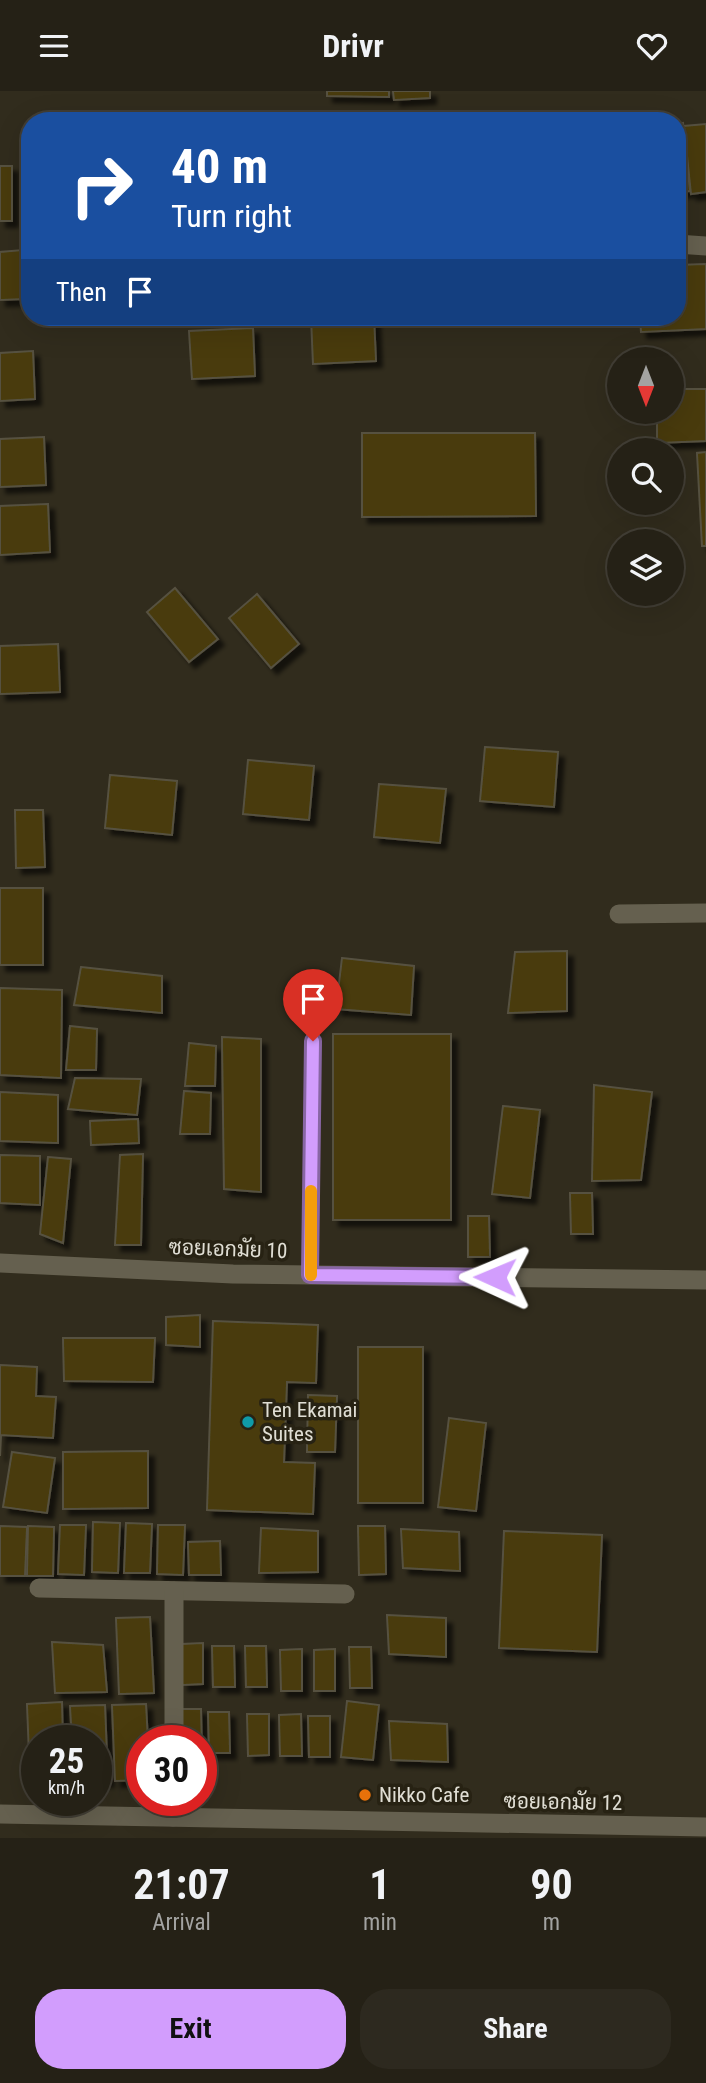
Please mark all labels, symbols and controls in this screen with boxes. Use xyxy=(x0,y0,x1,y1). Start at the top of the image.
icon: menu xyxy=(35,27,73,65)
text: Drivr xyxy=(322,27,384,65)
icon: heart xyxy=(633,27,671,65)
text: 40 m xyxy=(171,138,268,195)
icon: right xyxy=(56,140,147,231)
text: Turn right xyxy=(171,197,292,235)
icon: arrive xyxy=(121,273,159,311)
text: Then xyxy=(56,277,107,307)
north arrow xyxy=(607,347,684,423)
map controls xyxy=(607,347,684,606)
button: search xyxy=(607,438,684,515)
button: layers xyxy=(607,529,684,606)
pin xyxy=(283,969,343,1041)
icon: arrive xyxy=(294,980,332,1018)
street label: ซอยเอกมัย 10 xyxy=(168,1235,288,1263)
position arrow xyxy=(458,1240,532,1314)
place label: Ten Ekamai Suites xyxy=(262,1398,357,1446)
marker: Ten Ekamai Suites xyxy=(240,1414,256,1430)
speed limit sign: 30 xyxy=(126,1725,217,1816)
text: 25 xyxy=(49,1741,84,1782)
text: km/h xyxy=(48,1777,85,1798)
place label: Nikko Cafe xyxy=(379,1783,469,1807)
marker: Nikko Cafe xyxy=(357,1787,373,1803)
street label: ซอยเอกมัย 12 xyxy=(503,1789,623,1815)
text: 21:07 xyxy=(133,1860,230,1909)
text: 1 xyxy=(369,1860,391,1909)
text: 90 xyxy=(530,1860,573,1909)
text: Arrival xyxy=(152,1909,211,1936)
text: min xyxy=(363,1909,397,1936)
text: m xyxy=(543,1909,560,1936)
button: Exit xyxy=(35,1989,346,2069)
button: Share xyxy=(360,1989,671,2069)

